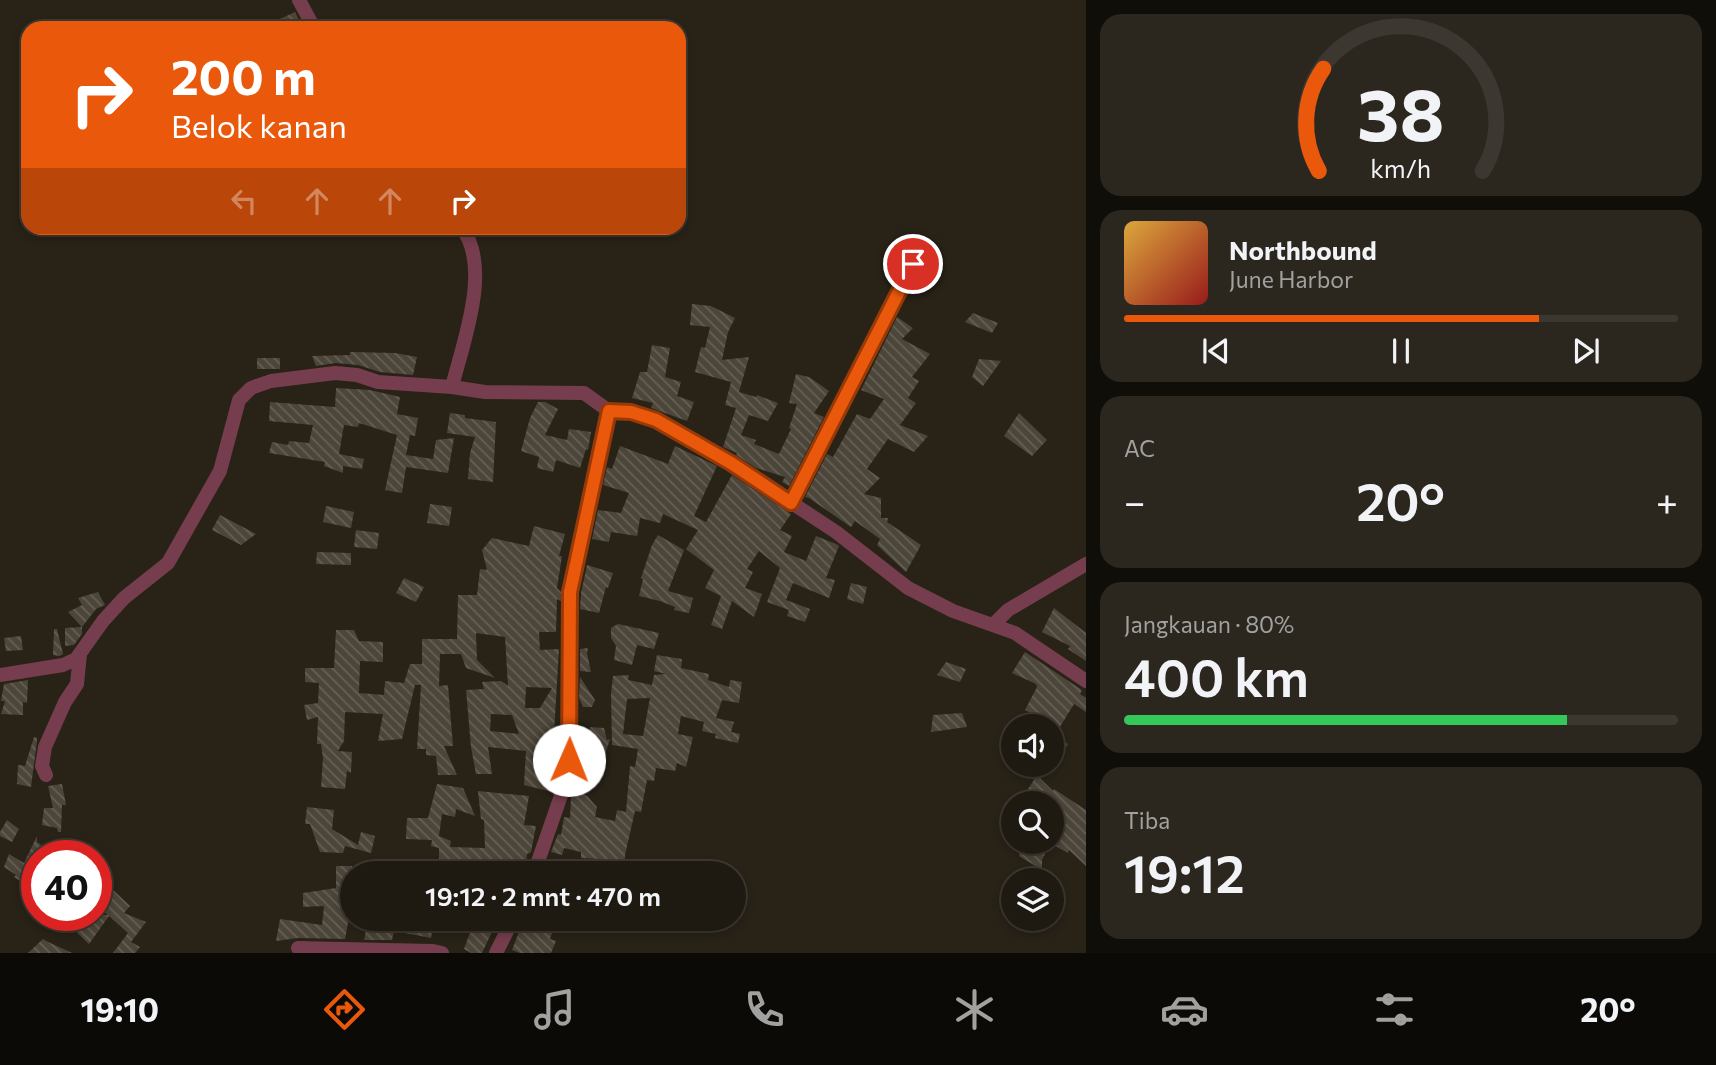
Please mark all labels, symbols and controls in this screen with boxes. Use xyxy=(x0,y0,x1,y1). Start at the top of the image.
text: 200 m xyxy=(171,45,316,105)
icon: right xyxy=(56,49,147,140)
text: 38 xyxy=(1357,67,1445,156)
text: Belok kanan xyxy=(171,105,347,145)
text: km/h xyxy=(1371,153,1431,183)
icon: left xyxy=(225,182,263,220)
icon: ahead xyxy=(298,182,336,220)
icon: ahead xyxy=(371,182,409,220)
icon: right xyxy=(444,182,482,220)
pin xyxy=(883,234,943,294)
text: Northbound xyxy=(1229,234,1377,265)
icon: arrive xyxy=(894,245,932,283)
text: June Harbor xyxy=(1229,265,1353,293)
icon: previous xyxy=(1197,332,1235,370)
icon: pause xyxy=(1382,332,1420,370)
icon: next xyxy=(1567,332,1605,370)
text: AC xyxy=(1124,434,1155,462)
text: 20° xyxy=(1356,468,1445,532)
text: − xyxy=(1124,477,1146,524)
text: + xyxy=(1656,477,1678,524)
text: Jangkauan · 80% xyxy=(1124,610,1294,638)
text: 400 km xyxy=(1124,644,1309,708)
map controls xyxy=(1001,714,1064,931)
button: sound xyxy=(1001,714,1064,777)
position arrow xyxy=(532,723,606,797)
button: search xyxy=(1001,791,1064,854)
text: Tiba xyxy=(1124,806,1170,834)
speed limit sign: 40 xyxy=(21,840,112,931)
text: 19:12 xyxy=(1124,840,1245,904)
button: layers xyxy=(1001,868,1064,931)
text: 19:12 · 2 mnt · 470 m xyxy=(425,880,661,911)
icon: directions xyxy=(320,985,369,1034)
icon: music xyxy=(530,985,579,1034)
icon: phone xyxy=(740,985,789,1034)
icon: climate xyxy=(950,985,999,1034)
icon: car xyxy=(1160,985,1209,1034)
icon: filters xyxy=(1370,985,1419,1034)
text: 19:10 xyxy=(81,989,159,1029)
text: 20° xyxy=(1580,989,1635,1029)

